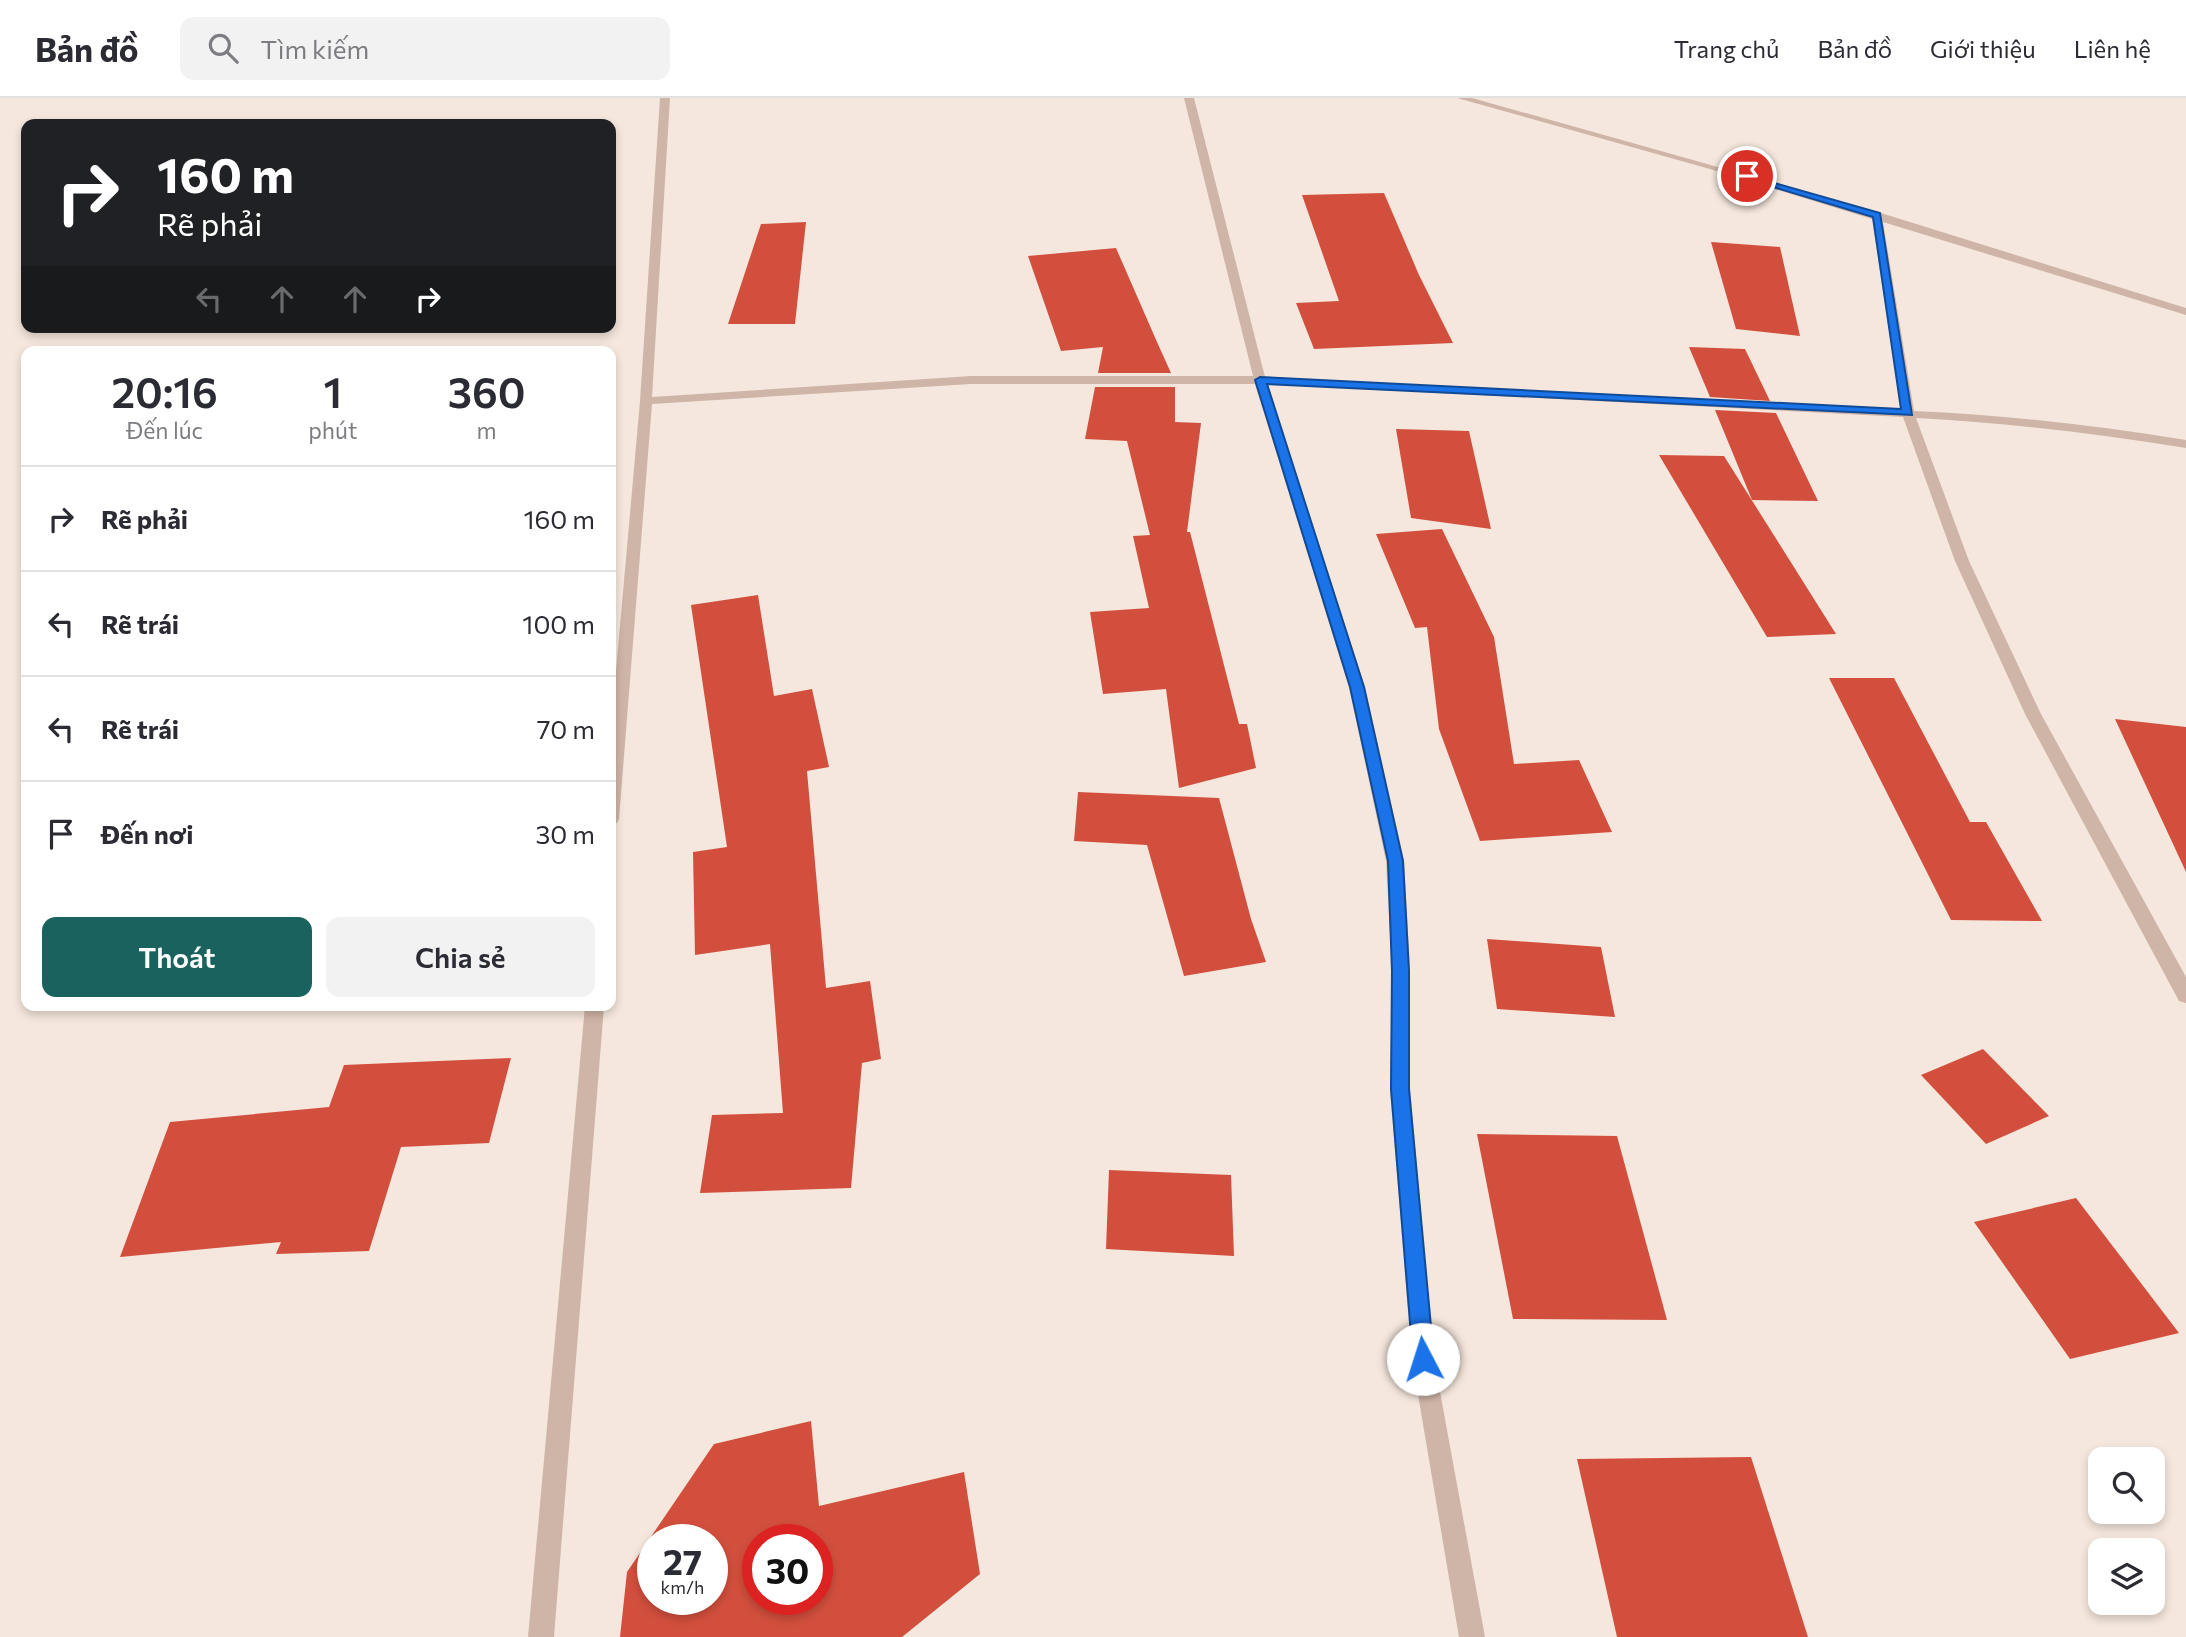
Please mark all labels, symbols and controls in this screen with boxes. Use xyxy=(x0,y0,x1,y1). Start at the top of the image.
search box xyxy=(180,17,670,80)
text: Bản đồ xyxy=(35,28,138,69)
icon: search xyxy=(204,29,242,67)
text: Tìm kiếm xyxy=(260,33,369,64)
text: Trang chủ xyxy=(1674,34,1780,63)
text: Bản đồ xyxy=(1818,34,1892,63)
text: Giới thiệu xyxy=(1930,34,2036,63)
text: Liên hệ xyxy=(2074,34,2151,63)
text: 160 m xyxy=(157,143,294,203)
pin xyxy=(1717,146,1777,206)
icon: right xyxy=(42,147,133,238)
icon: arrive xyxy=(1728,157,1766,195)
text: Rẽ phải xyxy=(157,203,262,243)
icon: left xyxy=(190,280,228,318)
icon: ahead xyxy=(263,280,301,318)
icon: ahead xyxy=(336,280,374,318)
icon: right xyxy=(409,280,447,318)
text: 20:16 xyxy=(111,365,218,417)
text: 1 xyxy=(323,365,342,417)
text: 360 xyxy=(448,365,526,417)
text: Đến lúc xyxy=(126,416,203,444)
text: phút xyxy=(308,416,357,444)
text: m xyxy=(477,416,497,444)
icon: right xyxy=(42,500,80,538)
text: Rẽ phải xyxy=(101,503,188,534)
text: 160 m xyxy=(523,503,595,534)
icon: left xyxy=(42,605,80,643)
text: Rẽ trái xyxy=(101,608,179,639)
text: 100 m xyxy=(522,608,595,639)
icon: left xyxy=(42,710,80,748)
text: Rẽ trái xyxy=(101,713,179,744)
text: 70 m xyxy=(537,713,595,744)
icon: arrive xyxy=(42,815,80,853)
text: Đến nơi xyxy=(101,818,194,849)
text: 30 m xyxy=(536,818,595,849)
button: Thoát xyxy=(42,917,312,997)
button: Chia sẻ xyxy=(326,917,595,997)
position arrow xyxy=(1386,1322,1460,1396)
map controls xyxy=(2088,1447,2165,1615)
button: search xyxy=(2088,1447,2165,1524)
speed limit sign: 30 xyxy=(742,1524,833,1615)
button: layers xyxy=(2088,1538,2165,1615)
text: 27 xyxy=(663,1539,702,1582)
text: km/h xyxy=(661,1576,704,1598)

